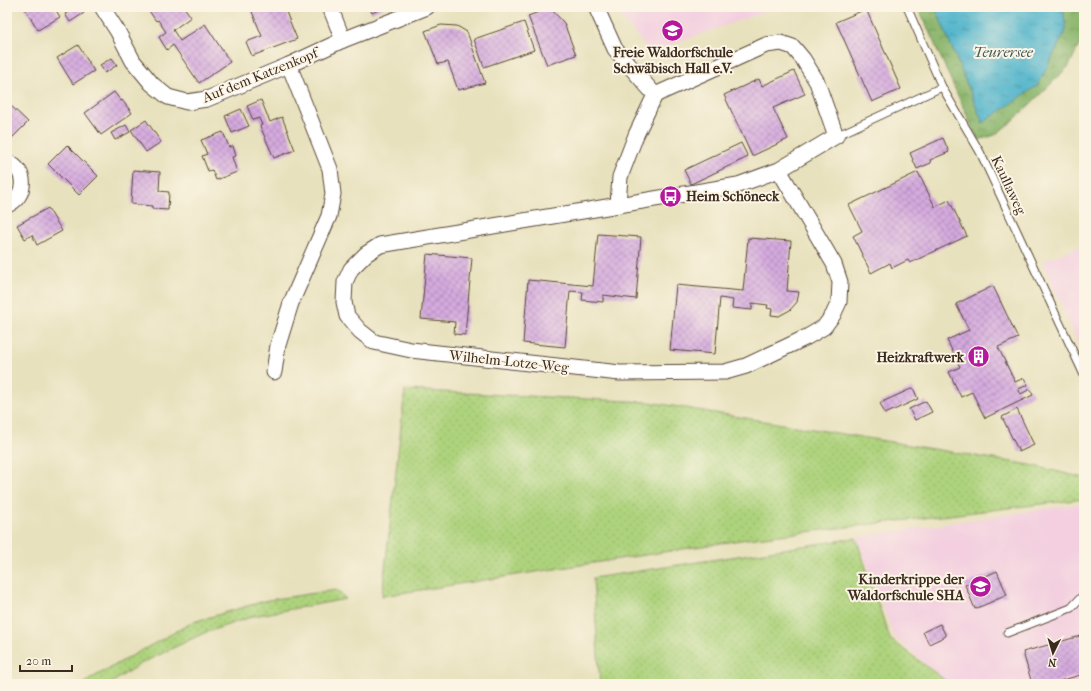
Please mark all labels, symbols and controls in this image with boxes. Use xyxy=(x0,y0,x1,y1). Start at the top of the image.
school or university icon: Freie Waldorfschule Schwäbisch Hall e.V. xyxy=(660,17,686,43)
street label: Auf dem Katzenkopf xyxy=(199,43,323,107)
water label: Teurersee xyxy=(973,43,1034,61)
place label: Freie Waldorfschule Schwäbisch Hall e.V. xyxy=(612,44,733,77)
street label: Kaullaweg xyxy=(987,153,1030,218)
bus stop icon: Heim Schöneck xyxy=(658,183,684,209)
place label: Heim Schöneck xyxy=(686,188,780,205)
building icon: Heizkraftwerk xyxy=(966,344,992,370)
street label: Wilhelm-Lotze-Weg xyxy=(447,347,570,376)
place label: Heizkraftwerk xyxy=(876,349,965,366)
place label: Kinderkrippe der Waldorfschule SHA xyxy=(847,571,965,604)
school or university icon: Kinderkrippe der Waldorfschule SHA xyxy=(967,574,993,600)
north arrow xyxy=(1033,633,1073,673)
scale bar xyxy=(20,647,72,673)
text: 20 m xyxy=(26,654,51,668)
text: N xyxy=(1047,656,1057,669)

